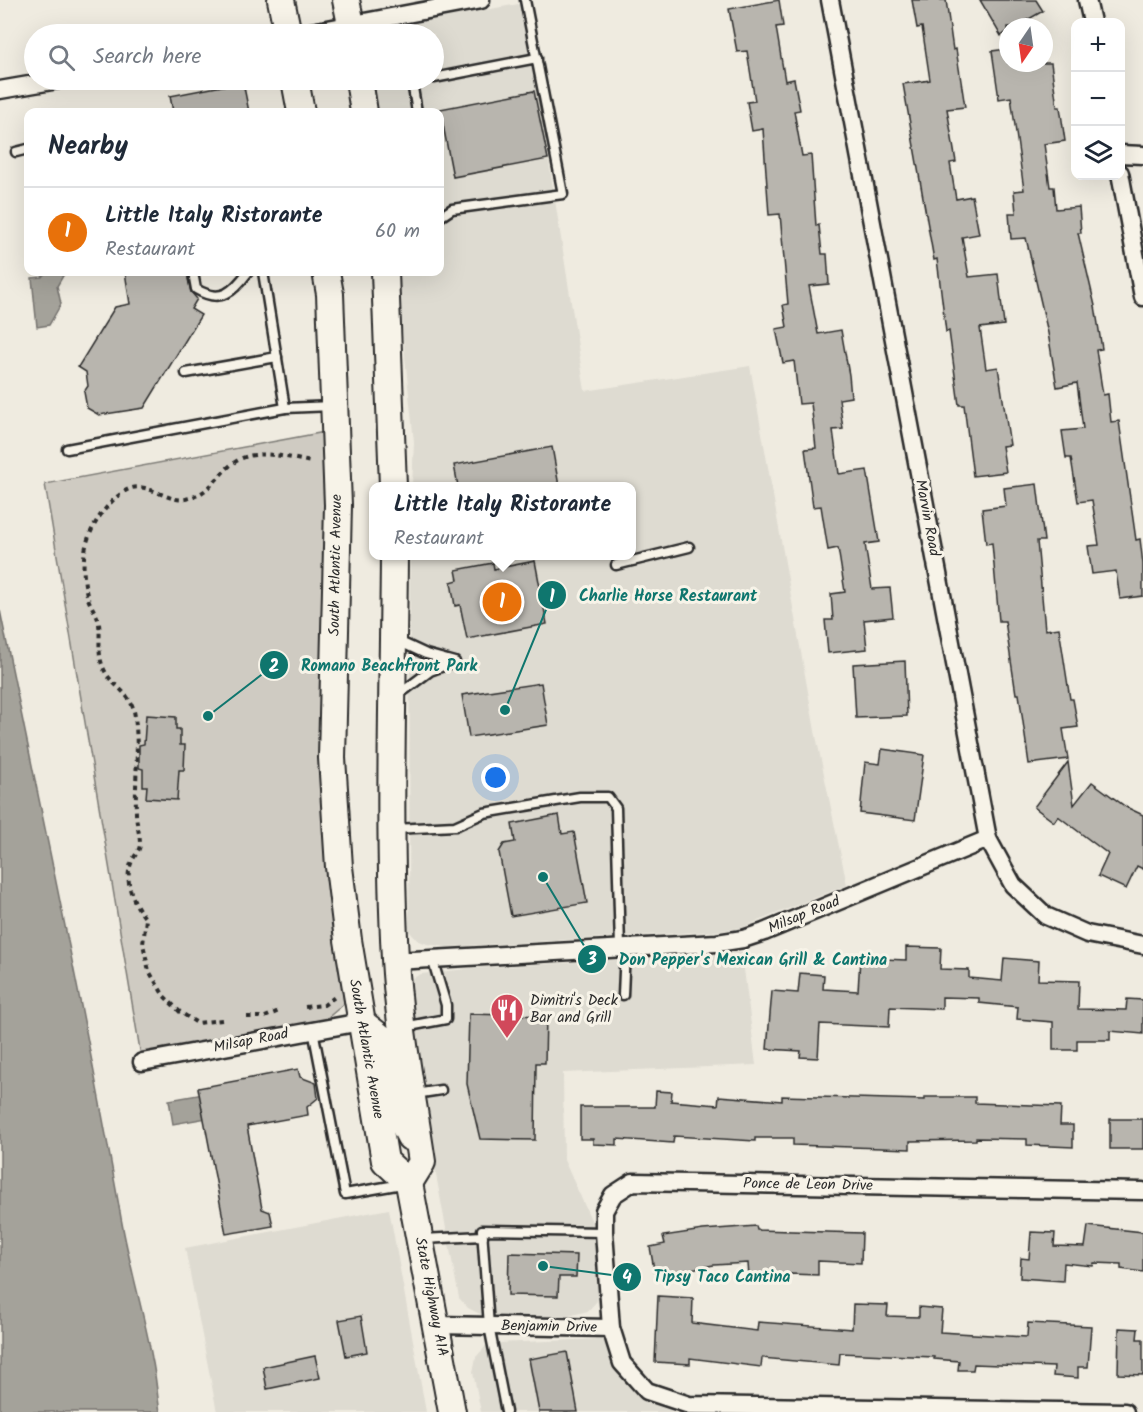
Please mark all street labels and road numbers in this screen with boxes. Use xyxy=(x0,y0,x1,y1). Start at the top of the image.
street label: Marvin Road xyxy=(908,478,946,559)
street label: South Atlantic Avenue xyxy=(323,494,349,636)
street label: Milsap Road xyxy=(764,889,844,940)
street label: South Atlantic Avenue xyxy=(342,977,390,1121)
street label: Milsap Road xyxy=(212,1022,291,1060)
street label: Ponce de Leon Drive xyxy=(743,1172,873,1198)
street label: State Highway A1A xyxy=(408,1235,454,1359)
street label: Benjamin Drive xyxy=(501,1314,597,1340)

